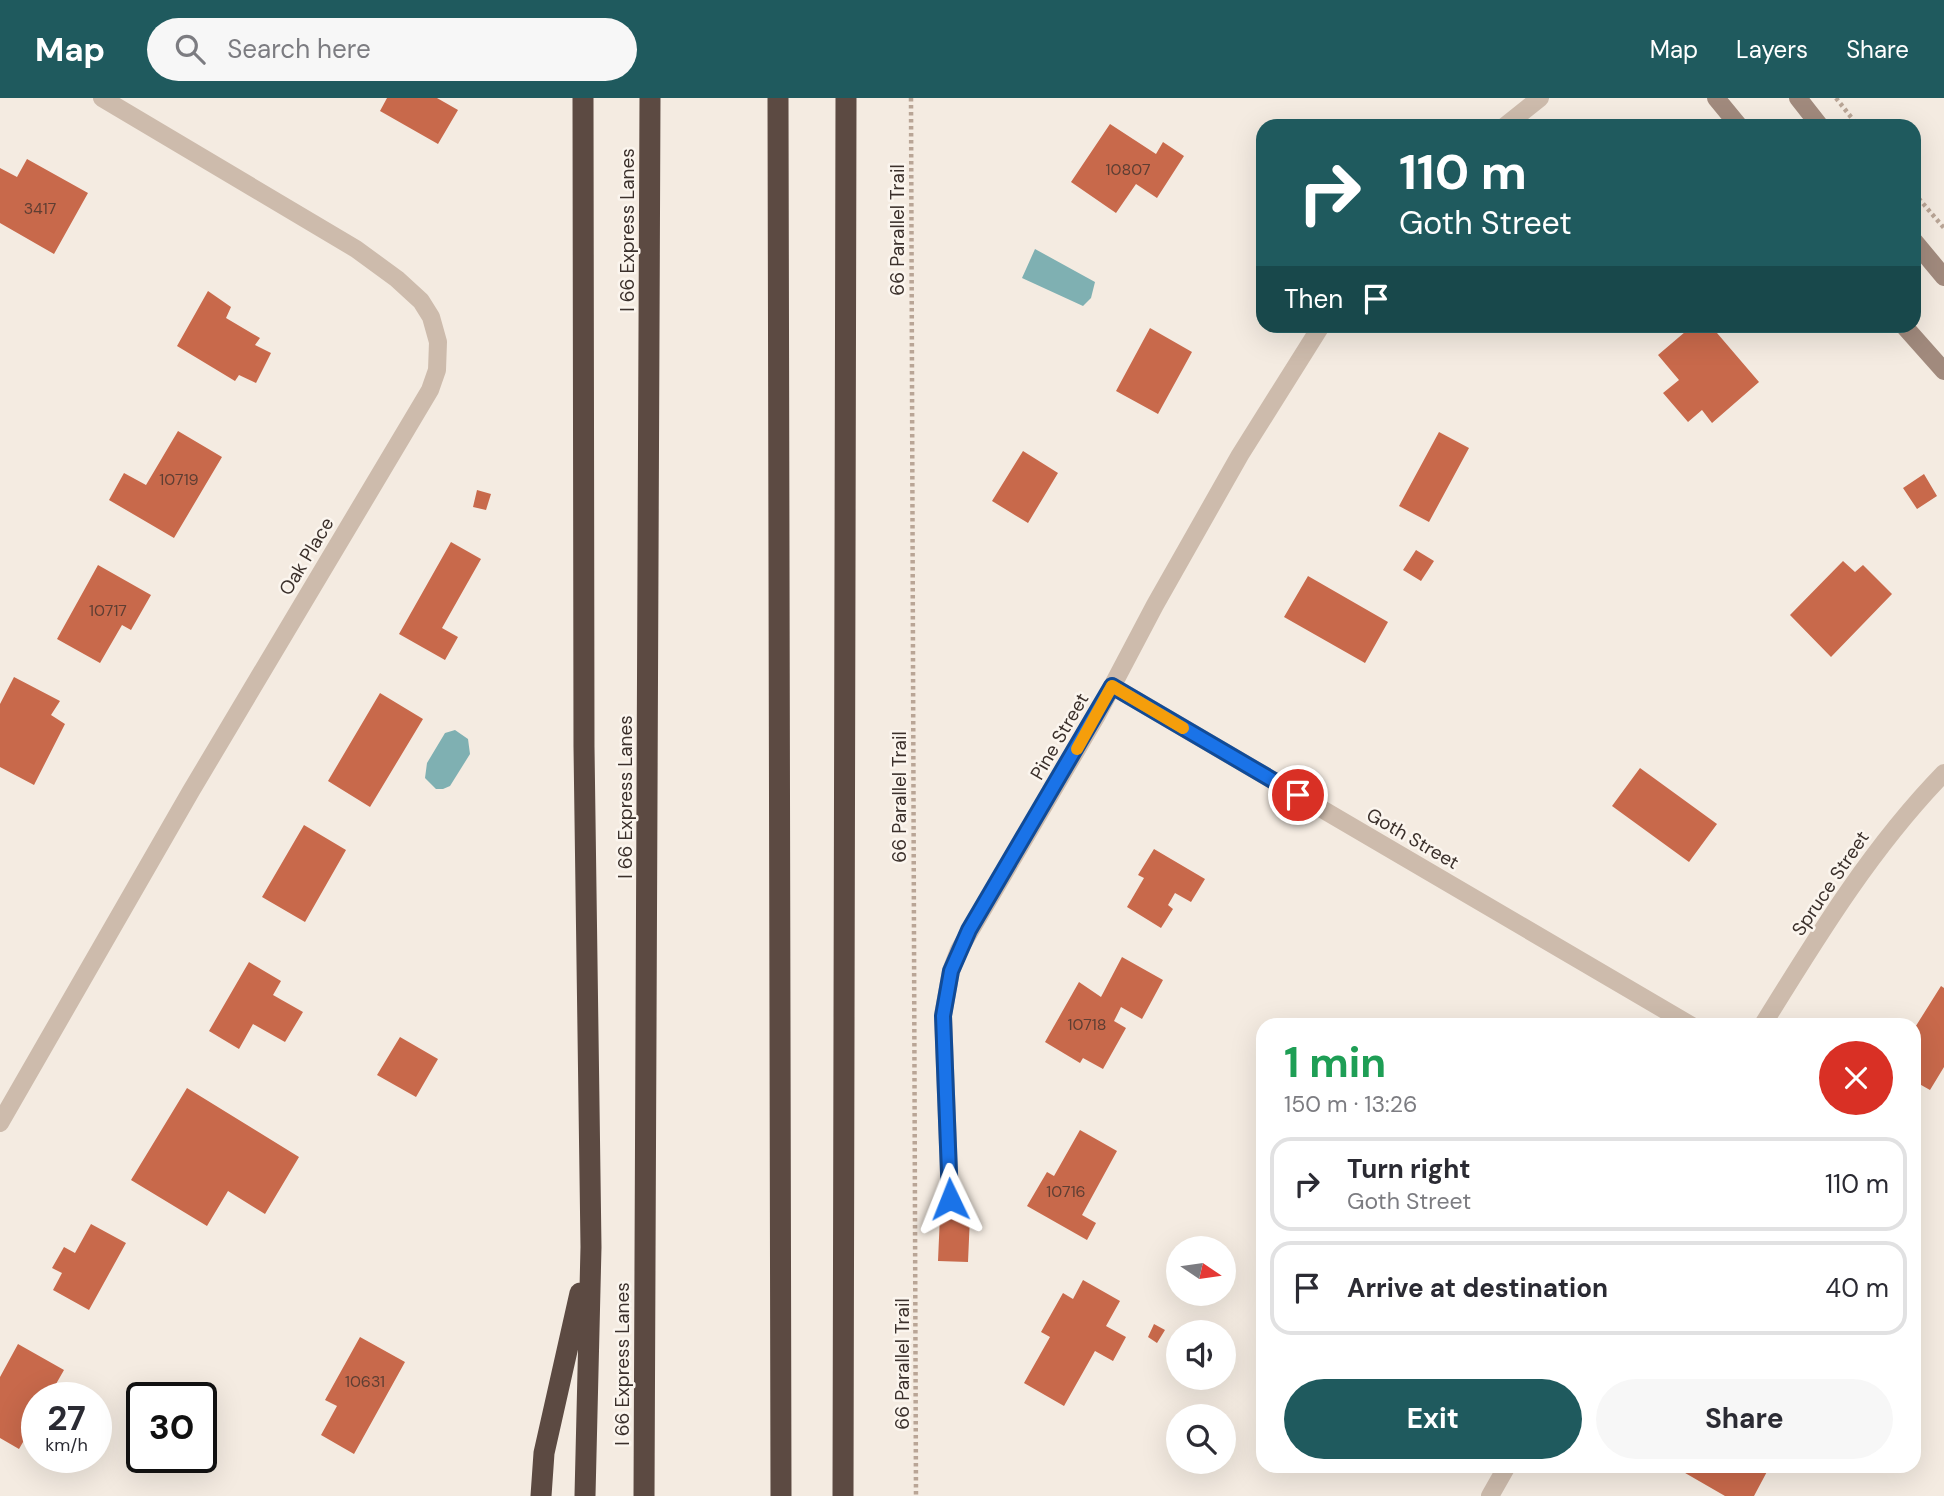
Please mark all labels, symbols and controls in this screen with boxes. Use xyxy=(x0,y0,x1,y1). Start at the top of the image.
search box xyxy=(147,18,637,81)
text: Map xyxy=(35,28,105,71)
icon: search xyxy=(171,30,209,68)
text: Search here xyxy=(227,32,371,66)
text: Map xyxy=(1650,34,1698,65)
text: Layers xyxy=(1736,34,1808,65)
text: Share xyxy=(1846,34,1909,65)
text: 110 m xyxy=(1399,140,1527,204)
icon: right xyxy=(1284,147,1375,238)
street label: I 66 Express Lanes xyxy=(615,148,640,312)
house number: 10807 xyxy=(1106,159,1150,180)
street label: 66 Parallel Trail xyxy=(885,164,910,296)
house number: 3417 xyxy=(24,198,56,219)
text: Goth Street xyxy=(1399,202,1572,244)
icon: arrive xyxy=(1357,280,1395,318)
text: Then xyxy=(1284,282,1343,316)
house number: 10719 xyxy=(159,469,199,490)
street label: Oak Place xyxy=(273,513,340,600)
house number: 10717 xyxy=(89,600,127,621)
street label: Pine Street xyxy=(1025,688,1094,784)
street label: I 66 Express Lanes xyxy=(613,715,638,879)
street label: 66 Parallel Trail xyxy=(887,731,912,863)
pin xyxy=(1268,765,1328,825)
icon: arrive xyxy=(1279,776,1317,814)
street label: Goth Street xyxy=(1362,802,1463,875)
street label: Spruce Street xyxy=(1786,826,1875,941)
house number: 10718 xyxy=(1067,1014,1107,1035)
text: 1 min xyxy=(1284,1035,1386,1090)
button: close xyxy=(1819,1041,1893,1115)
text: 150 m · 13:26 xyxy=(1284,1089,1417,1119)
text: Turn right xyxy=(1347,1152,1471,1186)
position arrow xyxy=(913,1162,987,1236)
icon: right xyxy=(1288,1165,1326,1203)
text: 110 m xyxy=(1825,1167,1889,1201)
house number: 10716 xyxy=(1046,1181,1086,1202)
text: Goth Street xyxy=(1347,1186,1471,1216)
north arrow xyxy=(1166,1236,1236,1306)
map controls xyxy=(1166,1236,1236,1474)
icon: arrive xyxy=(1288,1269,1326,1307)
text: Arrive at destination xyxy=(1347,1271,1608,1305)
text: 40 m xyxy=(1825,1271,1889,1305)
street label: I 66 Express Lanes xyxy=(610,1282,635,1446)
street label: 66 Parallel Trail xyxy=(890,1298,915,1430)
button: sound xyxy=(1166,1320,1236,1390)
house number: 10631 xyxy=(345,1371,385,1392)
button: Exit xyxy=(1284,1379,1582,1459)
button: Share xyxy=(1596,1379,1893,1459)
speed limit sign: 30 xyxy=(126,1382,217,1473)
text: 27 xyxy=(47,1395,86,1441)
button: search xyxy=(1166,1404,1236,1474)
text: km/h xyxy=(45,1433,88,1457)

